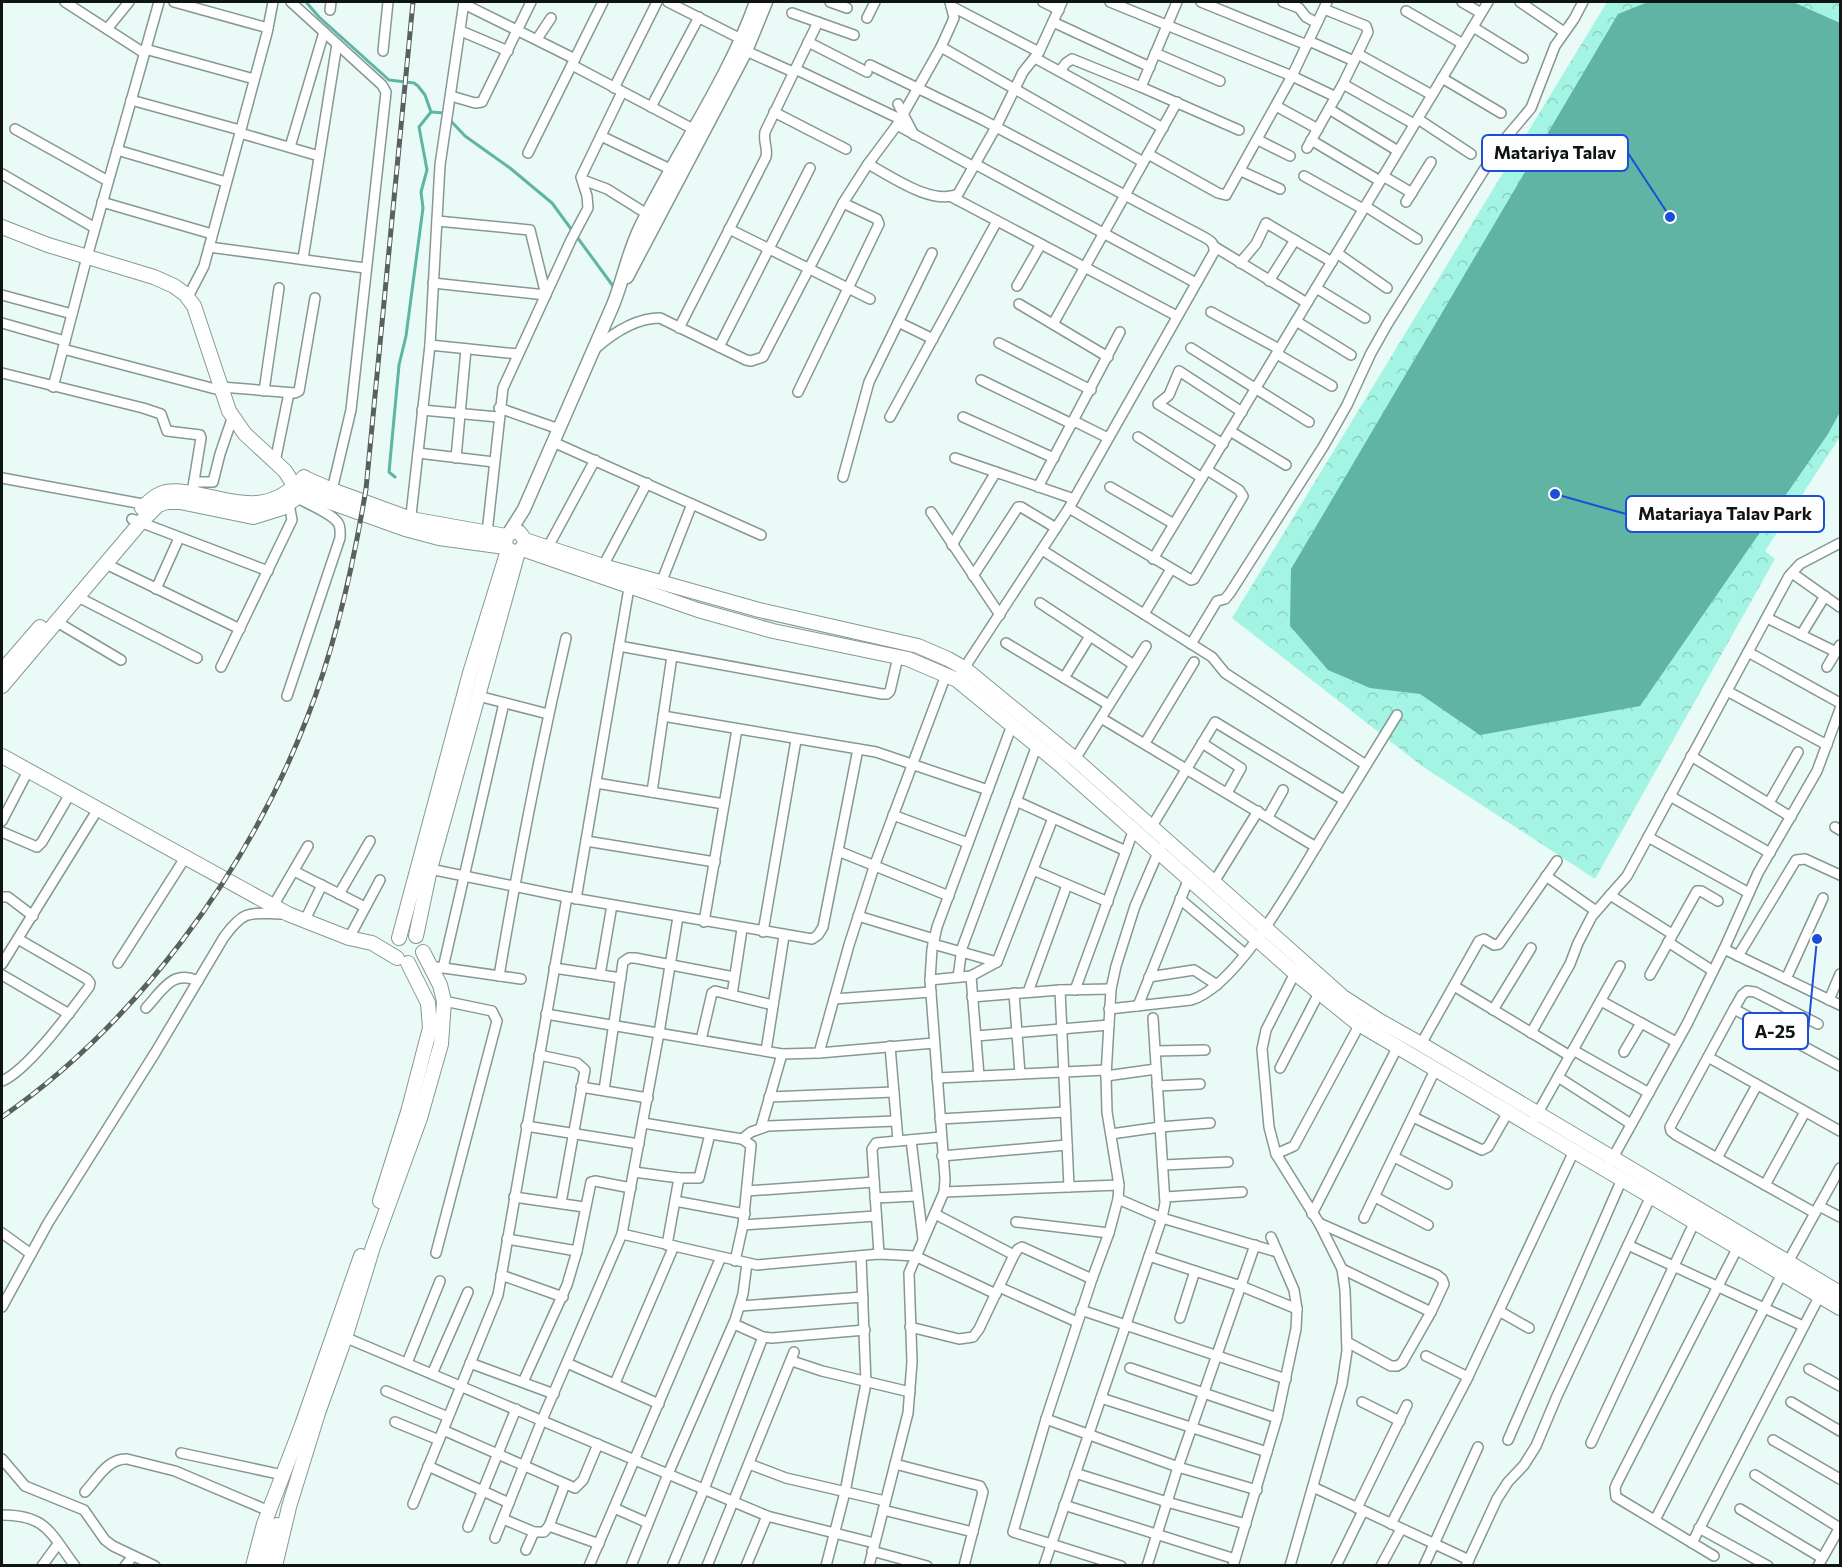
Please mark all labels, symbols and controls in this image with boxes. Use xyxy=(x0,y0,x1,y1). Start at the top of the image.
callout: Matariya Talav xyxy=(1482,135,1628,171)
text: Matariya Talav xyxy=(1494,141,1617,163)
callout: Matariaya Talav Park xyxy=(1626,496,1824,532)
text: Matariaya Talav Park xyxy=(1638,502,1813,524)
callout: A-25 xyxy=(1743,1013,1808,1049)
text: A-25 xyxy=(1755,1020,1795,1042)

